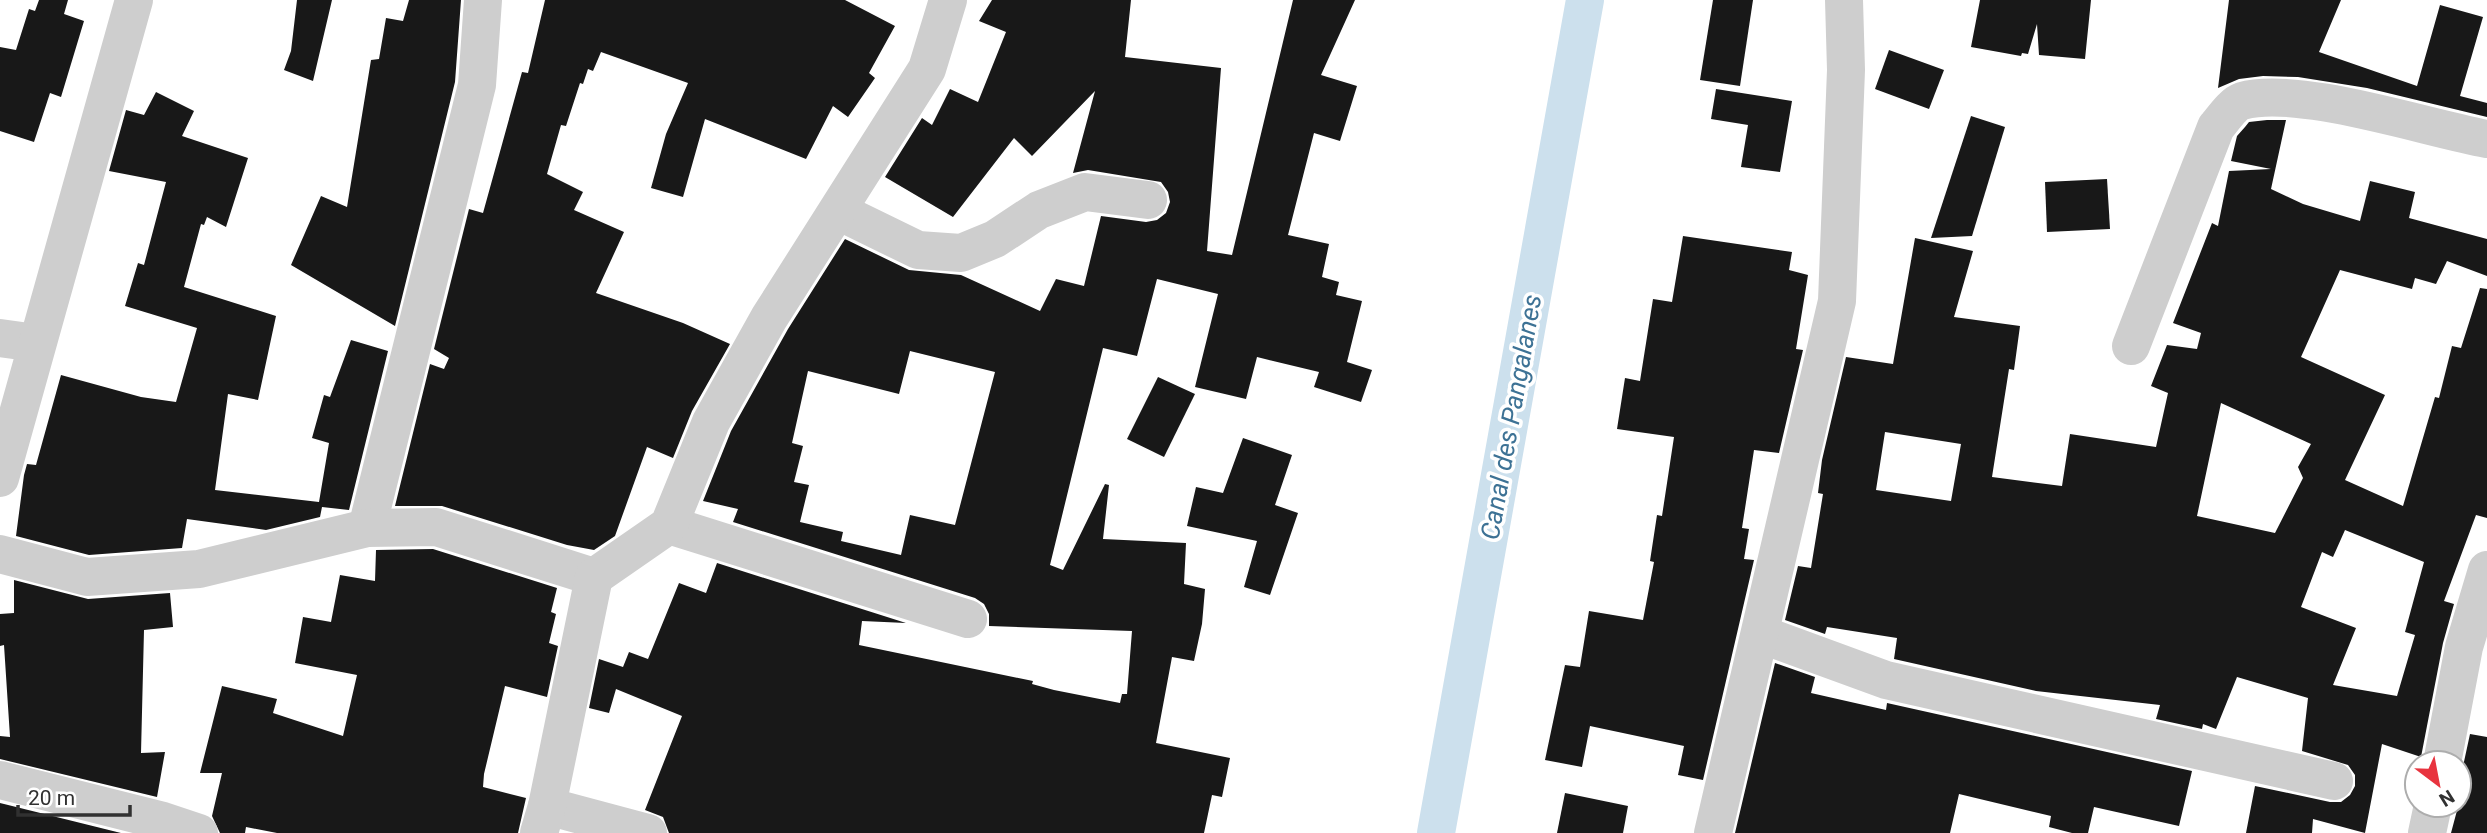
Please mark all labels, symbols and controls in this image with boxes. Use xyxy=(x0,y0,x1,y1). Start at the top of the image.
water label: Canal des Pangalanes xyxy=(1475,292,1547,542)
north arrow xyxy=(2403,749,2473,819)
scale bar xyxy=(18,774,130,818)
text: N xyxy=(2435,785,2459,811)
text: 20 m xyxy=(28,786,75,810)

